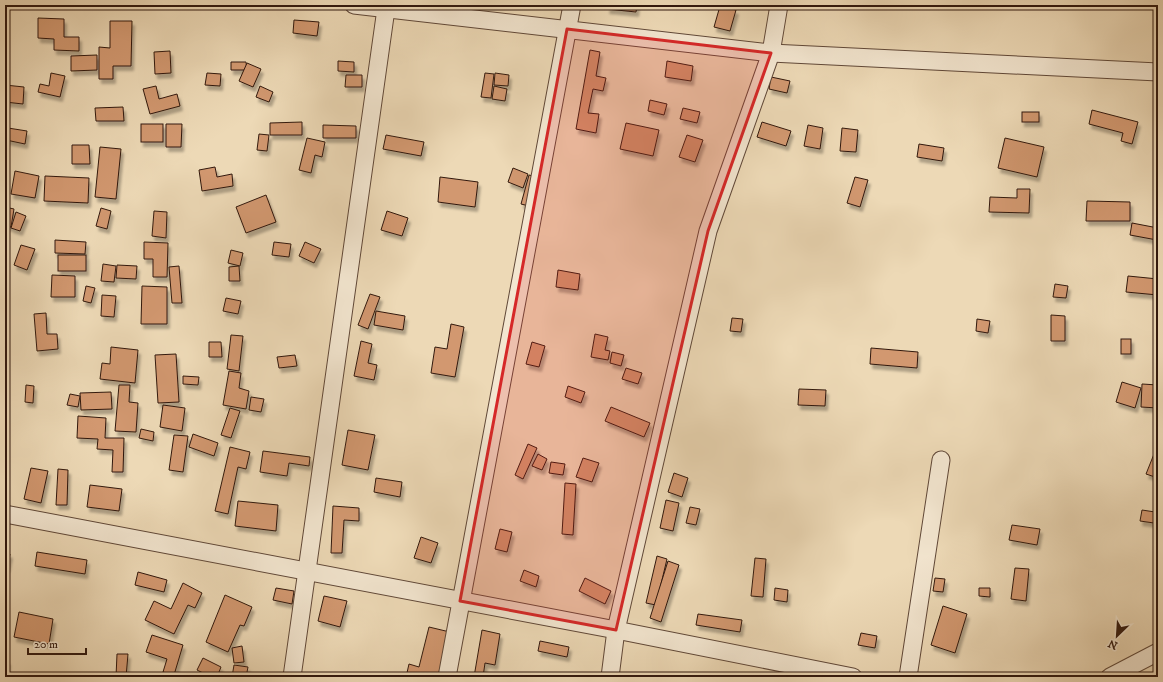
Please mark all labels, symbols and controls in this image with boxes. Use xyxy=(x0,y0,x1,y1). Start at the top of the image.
north arrow xyxy=(1097,616,1137,656)
scale bar xyxy=(28,630,86,656)
text: N xyxy=(1106,636,1120,652)
text: 20 m xyxy=(34,637,58,652)

